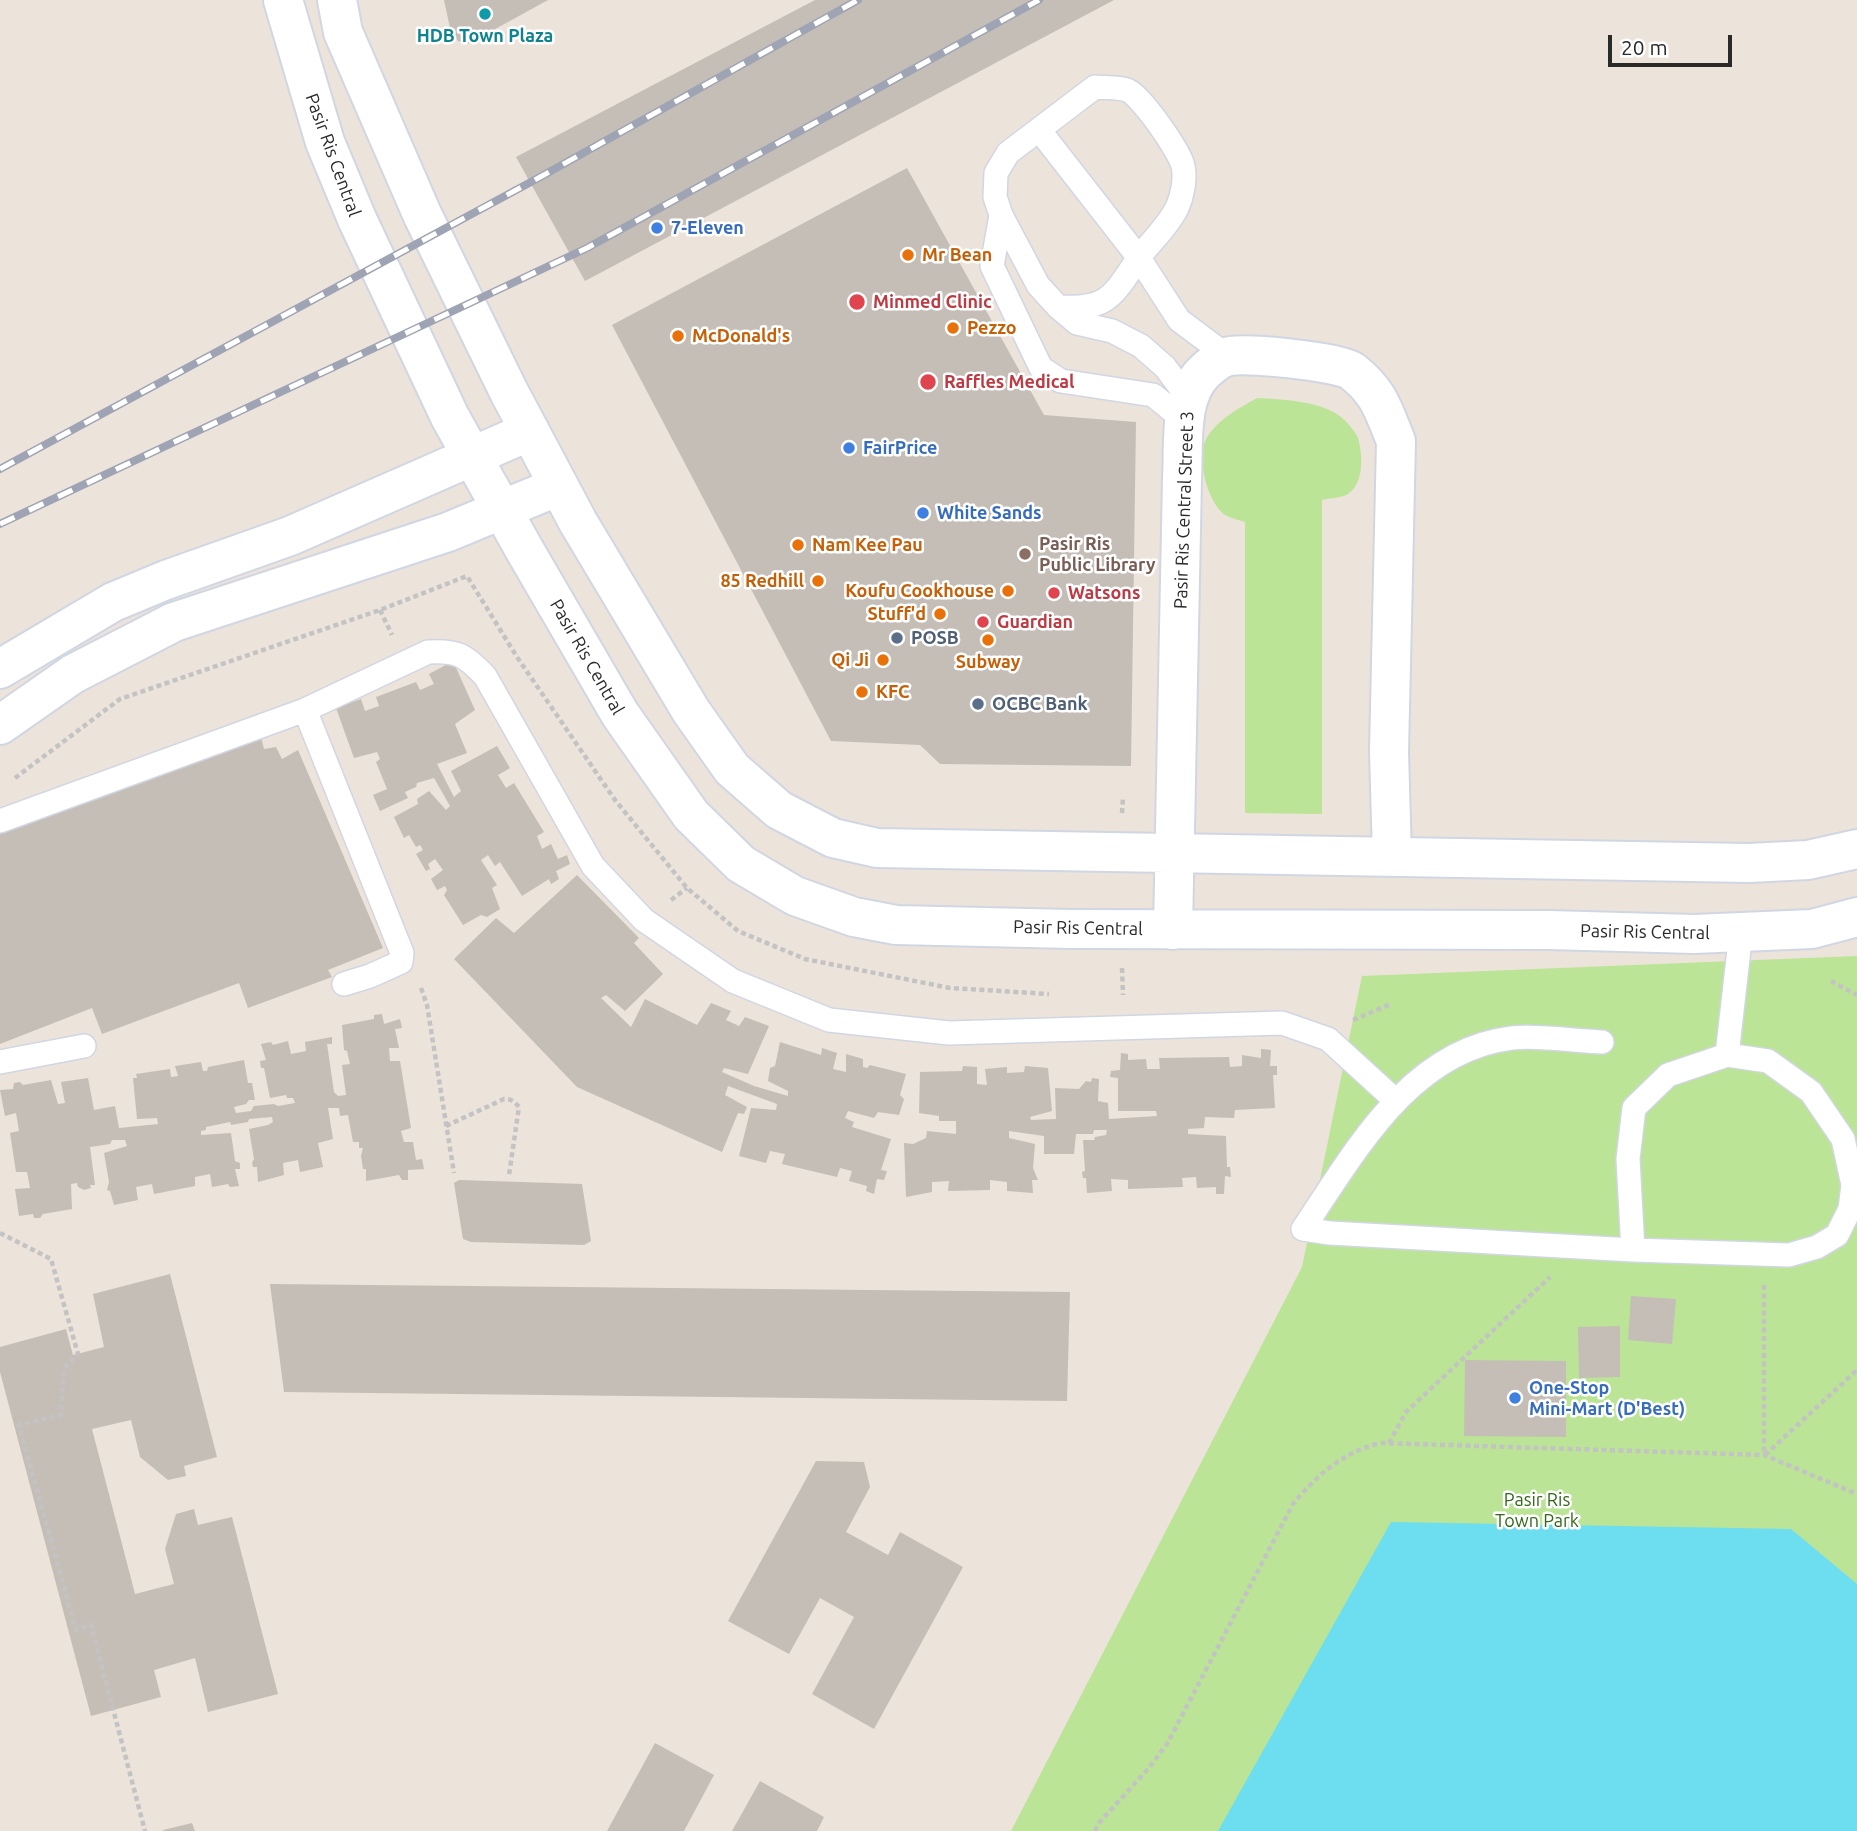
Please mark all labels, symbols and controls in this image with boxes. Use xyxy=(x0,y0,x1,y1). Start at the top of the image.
marker: HDB Town Plaza xyxy=(477,6,493,22)
scale bar xyxy=(1612,21,1736,65)
place label: HDB Town Plaza xyxy=(417,25,553,47)
text: 20 m xyxy=(1621,35,1668,59)
street label: Pasir Ris Central xyxy=(301,90,365,220)
place label: 7-Eleven xyxy=(671,217,744,239)
marker: 7-Eleven xyxy=(649,220,665,236)
place label: Mr Bean xyxy=(922,244,992,266)
marker: Mr Bean xyxy=(900,247,916,263)
place label: Minmed Clinic xyxy=(873,291,992,313)
marker: Minmed Clinic xyxy=(847,292,867,312)
place label: Pezzo xyxy=(967,317,1017,339)
marker: Pezzo xyxy=(945,320,961,336)
place label: McDonald's xyxy=(692,325,790,347)
marker: McDonald's xyxy=(670,328,686,344)
place label: Raffles Medical xyxy=(944,371,1074,393)
marker: Raffles Medical xyxy=(918,372,938,392)
street label: Pasir Ris Central Street 3 xyxy=(1170,411,1198,609)
place label: FairPrice xyxy=(863,437,937,459)
marker: FairPrice xyxy=(841,440,857,456)
place label: White Sands xyxy=(937,502,1042,524)
marker: White Sands xyxy=(915,505,931,521)
place label: Pasir Ris Public Library xyxy=(1039,533,1155,576)
place label: Nam Kee Pau xyxy=(812,534,923,556)
marker: Nam Kee Pau xyxy=(790,537,806,553)
marker: Pasir Ris Public Library xyxy=(1017,546,1033,562)
place label: 85 Redhill xyxy=(720,570,804,592)
marker: 85 Redhill xyxy=(810,573,826,589)
place label: Koufu Cookhouse xyxy=(845,580,994,602)
place label: Watsons xyxy=(1068,582,1140,604)
marker: Koufu Cookhouse xyxy=(1000,583,1016,599)
marker: Watsons xyxy=(1046,585,1062,601)
street label: Pasir Ris Central xyxy=(545,595,629,719)
place label: Stuff'd xyxy=(867,603,926,625)
marker: Stuff'd xyxy=(932,606,948,622)
place label: Guardian xyxy=(997,611,1073,633)
marker: Guardian xyxy=(975,614,991,630)
place label: POSB xyxy=(911,627,959,649)
marker: POSB xyxy=(889,630,905,646)
marker: Subway xyxy=(980,632,996,648)
place label: Qi Ji xyxy=(831,649,869,671)
place label: Subway xyxy=(956,651,1020,673)
marker: Qi Ji xyxy=(875,652,891,668)
place label: KFC xyxy=(876,681,909,703)
marker: KFC xyxy=(854,684,870,700)
place label: OCBC Bank xyxy=(992,693,1088,715)
marker: OCBC Bank xyxy=(970,696,986,712)
street label: Pasir Ris Central xyxy=(1013,916,1143,940)
street label: Pasir Ris Central xyxy=(1580,920,1710,944)
place label: One-Stop Mini-Mart (D'Best) xyxy=(1529,1377,1685,1420)
marker: One-Stop Mini-Mart (D'Best) xyxy=(1507,1390,1523,1406)
park label: Pasir Ris Town Park xyxy=(1495,1489,1579,1532)

